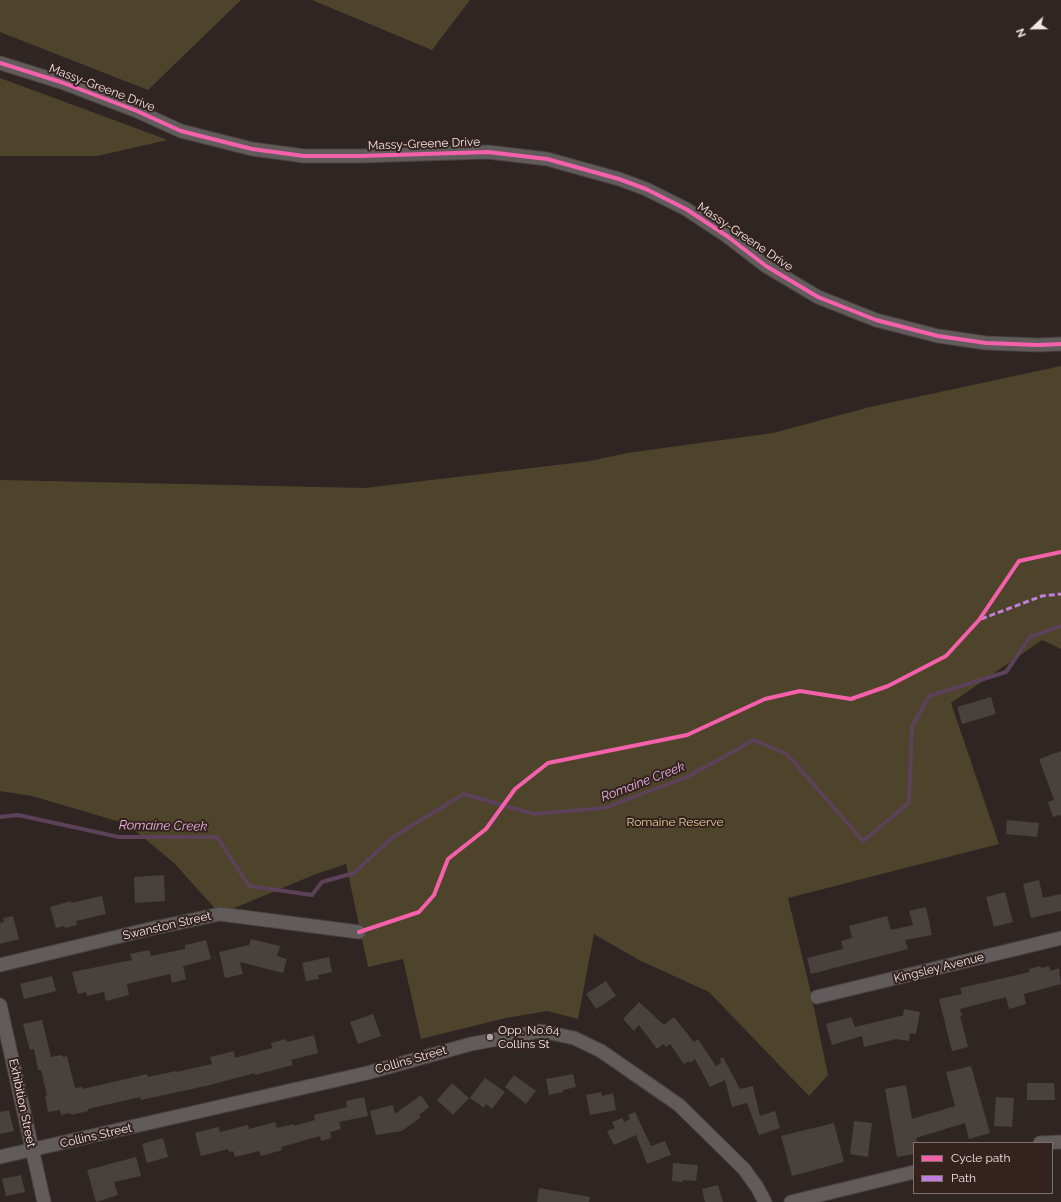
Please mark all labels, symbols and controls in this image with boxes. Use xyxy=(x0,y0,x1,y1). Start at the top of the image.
north arrow xyxy=(1013,8,1053,48)
text: N xyxy=(1014,26,1029,39)
street label: Massy-Greene Drive xyxy=(47,61,157,115)
street label: Massy-Greene Drive xyxy=(368,135,480,153)
street label: Massy-Greene Drive xyxy=(694,200,796,274)
water label: Romaine Creek xyxy=(599,759,687,805)
park label: Romaine Reserve xyxy=(626,815,724,829)
water label: Romaine Creek xyxy=(119,817,207,835)
street label: Swanston Street xyxy=(121,909,213,943)
street label: Kingsley Avenue xyxy=(892,950,986,986)
place label: Opp. No.64 Collins St xyxy=(498,1023,559,1051)
marker: Opp. No.64 Collins St xyxy=(485,1032,495,1042)
street label: Collins Street xyxy=(374,1043,448,1077)
street label: Exhibition Street xyxy=(6,1057,38,1149)
street label: Collins Street xyxy=(59,1121,133,1151)
legend xyxy=(913,1142,1053,1194)
text: Cycle path xyxy=(951,1151,1010,1165)
text: Path xyxy=(951,1171,976,1185)

